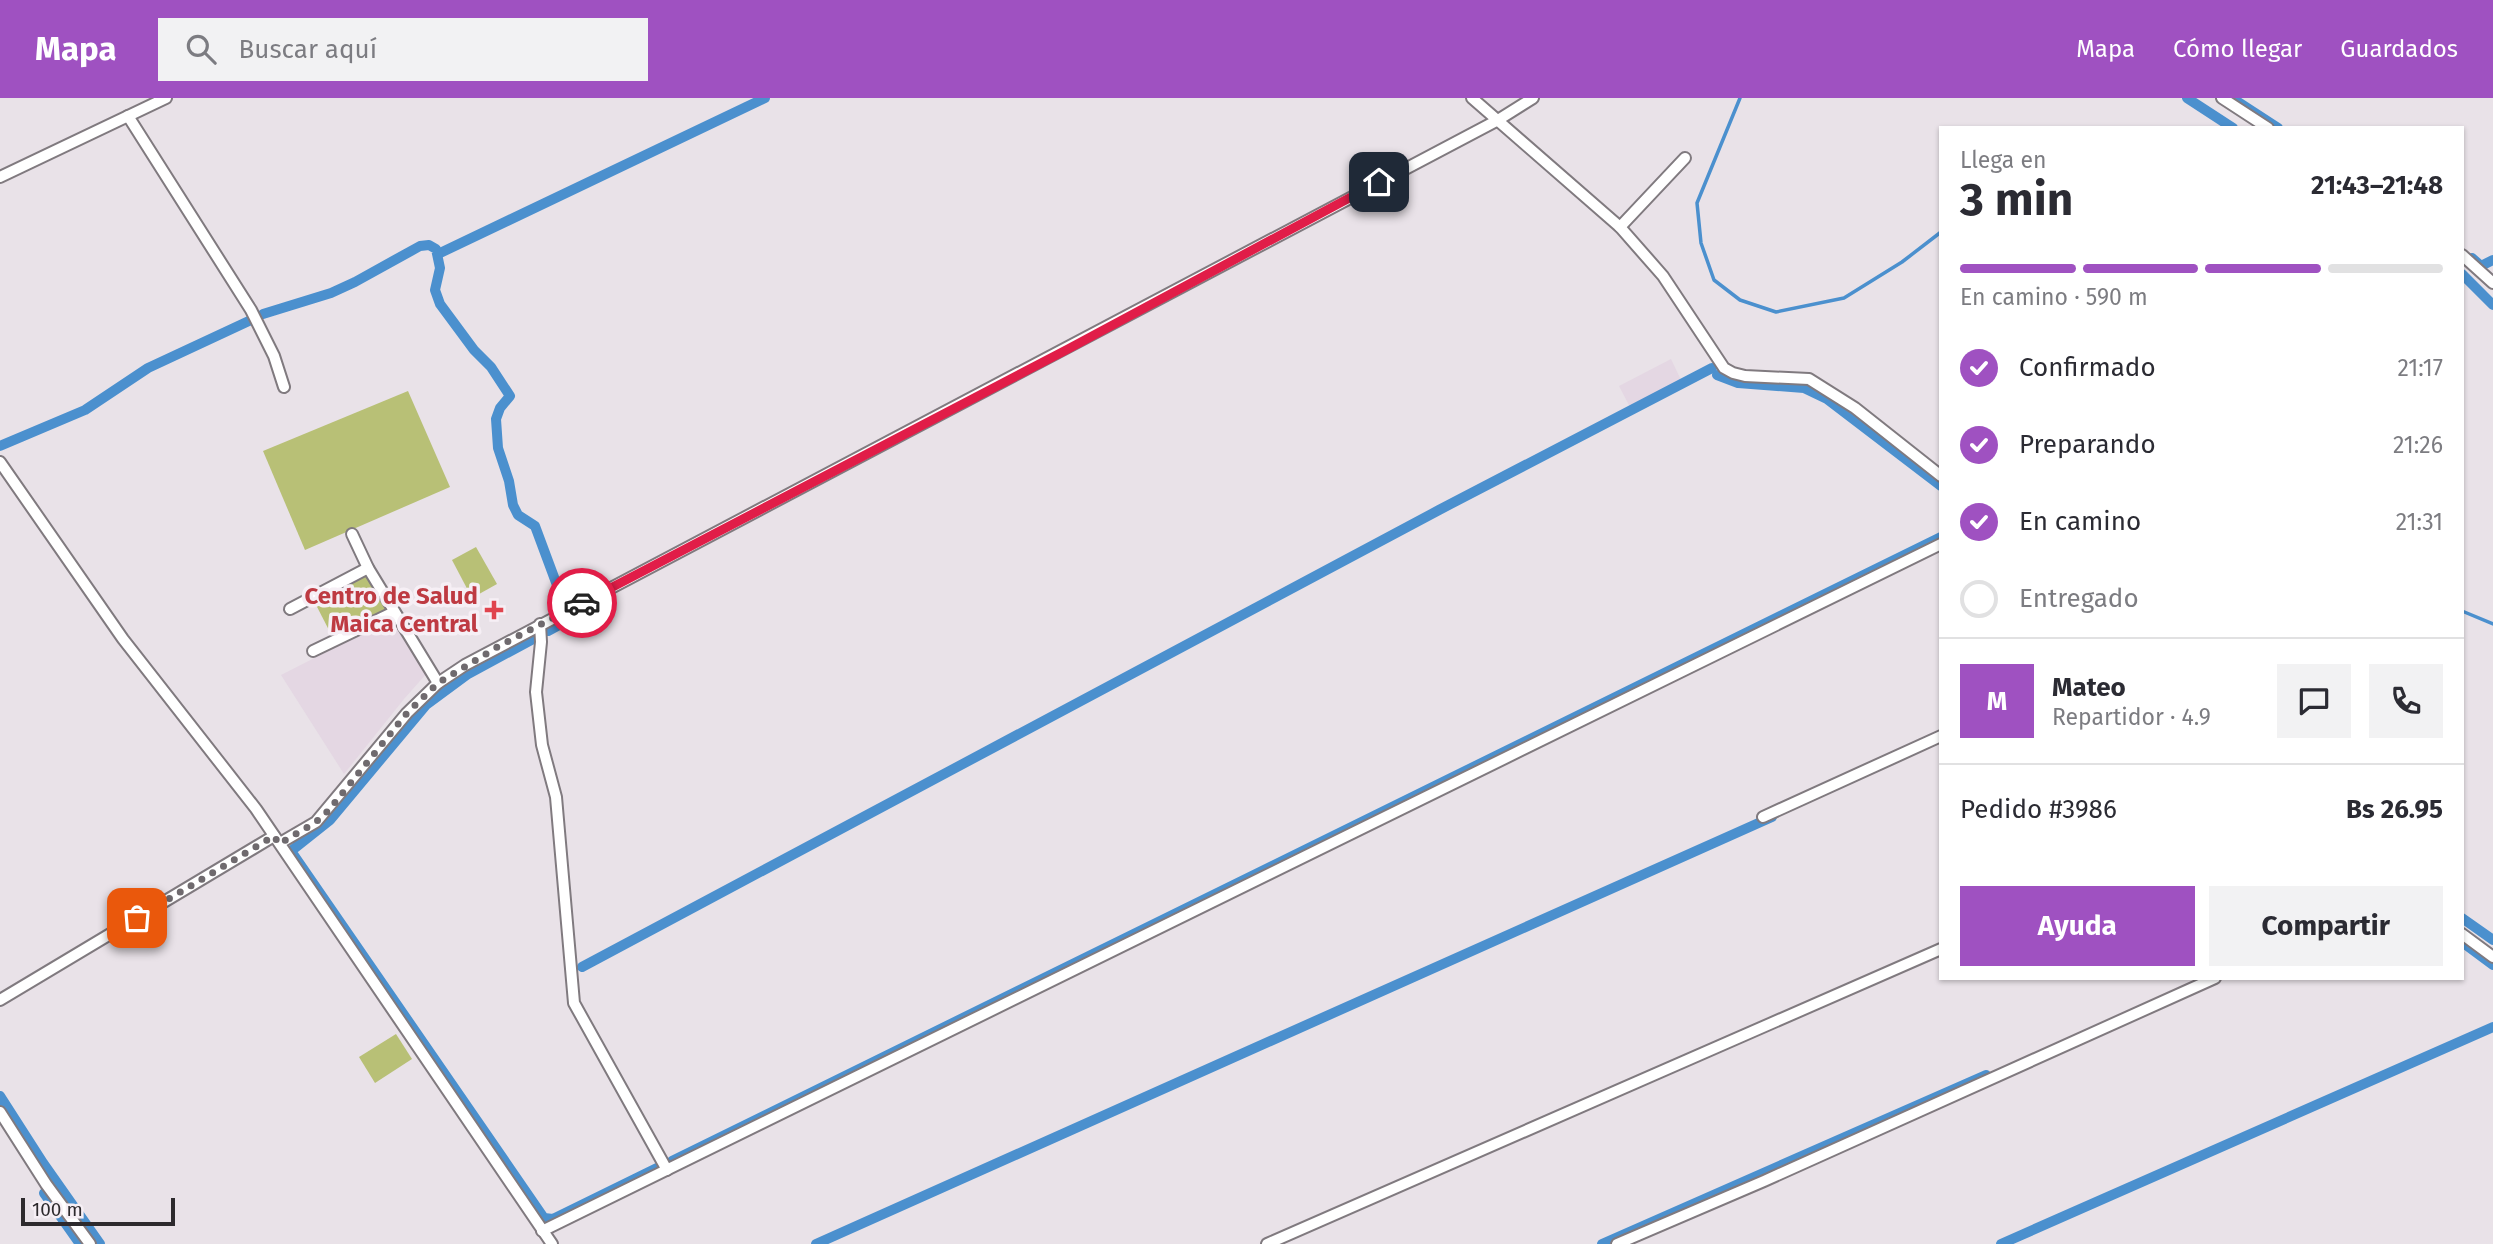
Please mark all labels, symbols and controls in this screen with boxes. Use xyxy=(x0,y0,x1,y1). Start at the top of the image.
search box xyxy=(158,18,648,81)
text: Mapa xyxy=(35,29,116,69)
icon: search xyxy=(182,30,220,68)
text: Buscar aquí xyxy=(238,34,377,65)
text: Mapa xyxy=(2076,35,2135,63)
text: Cómo llegar xyxy=(2173,35,2302,63)
text: Guardados xyxy=(2340,35,2458,63)
text: Llega en xyxy=(1960,146,2046,174)
pin xyxy=(1349,152,1409,212)
icon: home xyxy=(1360,163,1398,201)
text: 21:43–21:48 xyxy=(2311,170,2443,201)
text: 3 min xyxy=(1960,172,2073,227)
text: En camino · 590 m xyxy=(1960,283,2148,311)
icon: check xyxy=(1960,349,1998,387)
text: Confirmado xyxy=(2019,352,2156,383)
text: 21:17 xyxy=(2397,354,2443,382)
icon: check xyxy=(1960,426,1998,464)
text: Preparando xyxy=(2019,429,2156,460)
text: 21:26 xyxy=(2393,431,2443,459)
icon: check xyxy=(1960,503,1998,541)
text: En camino xyxy=(2019,506,2141,537)
text: 21:31 xyxy=(2396,508,2443,536)
courier xyxy=(547,568,617,638)
place label: Centro de Salud Maica Central xyxy=(304,582,479,638)
text: Entregado xyxy=(2019,583,2139,614)
icon: car xyxy=(563,584,601,622)
marker: Centro de Salud Maica Central xyxy=(484,600,504,620)
button: chat xyxy=(2277,664,2351,738)
button: phone xyxy=(2369,664,2443,738)
text: Mateo xyxy=(2052,672,2126,703)
text: M xyxy=(1987,686,2007,717)
text: Repartidor · 4.9 xyxy=(2052,703,2211,731)
text: Pedido #3986 xyxy=(1960,794,2117,825)
text: Bs 26.95 xyxy=(2346,794,2443,825)
button: Ayuda xyxy=(1960,886,2195,966)
button: Compartir xyxy=(2209,886,2443,966)
pin xyxy=(107,888,167,948)
icon: bag xyxy=(118,899,156,937)
scale bar xyxy=(21,1195,175,1227)
text: 100 m xyxy=(32,1198,83,1221)

